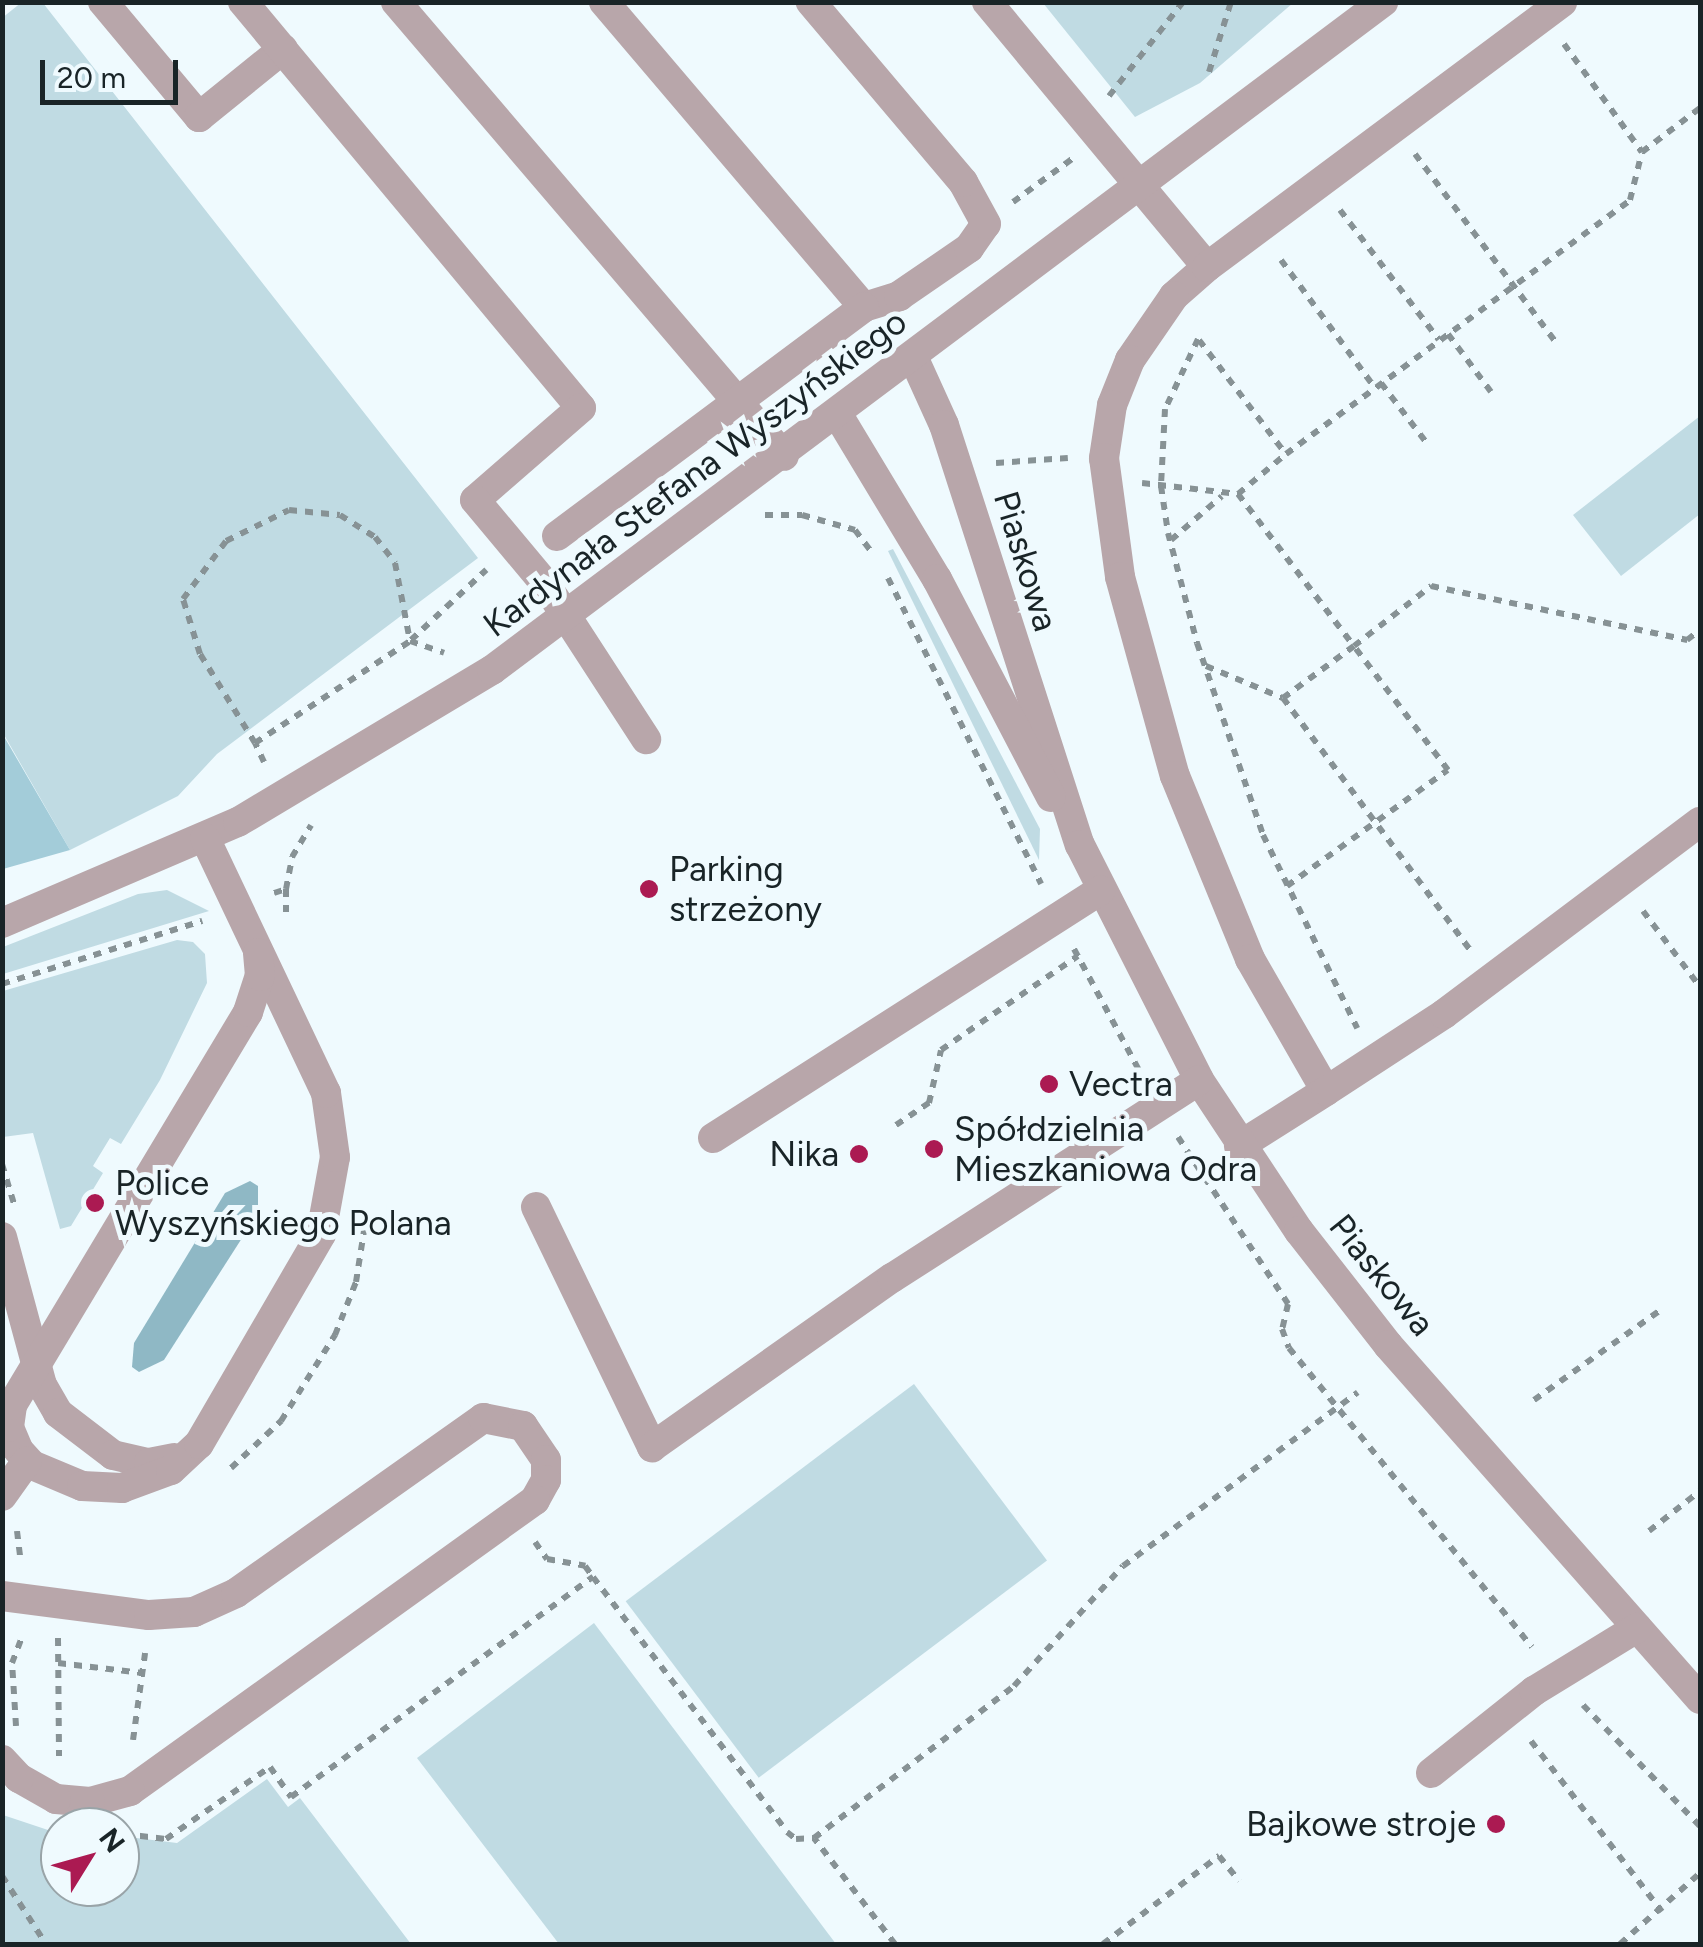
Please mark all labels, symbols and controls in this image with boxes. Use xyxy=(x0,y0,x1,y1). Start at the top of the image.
scale bar xyxy=(45,40,182,102)
text: 20 m xyxy=(57,59,126,96)
street label: Kardynała Stefana Wyszyńskiego xyxy=(475,300,915,646)
street label: Piaskowa xyxy=(985,486,1067,636)
place label: Parking strzeżony xyxy=(669,848,822,930)
marker: Parking strzeżony xyxy=(638,878,660,900)
place label: Vectra xyxy=(1069,1063,1173,1105)
marker: Vectra xyxy=(1038,1073,1060,1095)
place label: Spółdzielnia Mieszkaniowa Odra xyxy=(954,1108,1257,1190)
place label: Nika xyxy=(769,1133,839,1175)
marker: Spółdzielnia Mieszkaniowa Odra xyxy=(923,1138,945,1160)
marker: Nika xyxy=(848,1143,870,1165)
place label: Police Wyszyńskiego Polana xyxy=(115,1162,452,1244)
marker: Police Wyszyńskiego Polana xyxy=(84,1192,106,1214)
street label: Piaskowa xyxy=(1320,1206,1444,1344)
place label: Bajkowe stroje xyxy=(1246,1803,1476,1845)
north arrow xyxy=(40,1807,140,1907)
marker: Bajkowe stroje xyxy=(1485,1813,1507,1835)
text: N xyxy=(92,1821,132,1859)

